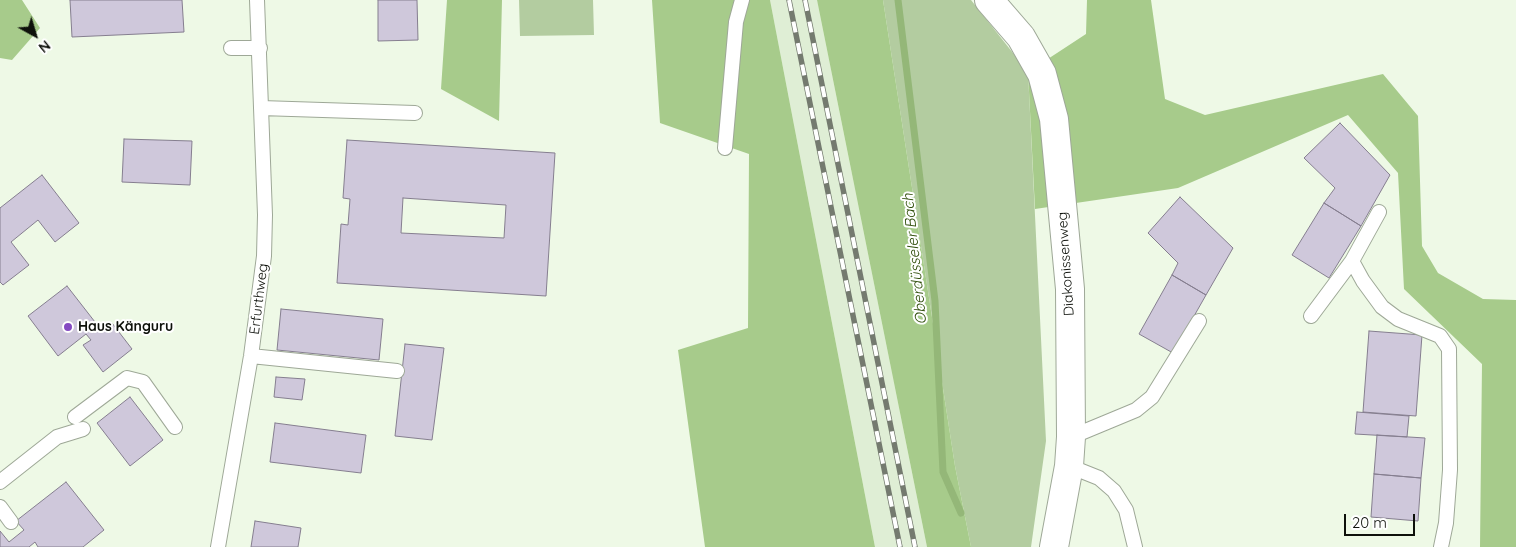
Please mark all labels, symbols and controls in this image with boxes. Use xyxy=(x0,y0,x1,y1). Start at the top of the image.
north arrow xyxy=(10,10,60,60)
text: N xyxy=(35,36,54,57)
water label: Oberdüsseler Bach xyxy=(899,193,931,325)
street label: Diakonissenweg xyxy=(1054,211,1078,317)
street label: Erfurthweg xyxy=(246,262,272,336)
place label: Haus Känguru xyxy=(78,319,173,335)
marker: Haus Känguru xyxy=(62,321,74,333)
scale bar xyxy=(1346,504,1417,536)
text: 20 m xyxy=(1352,513,1387,532)

